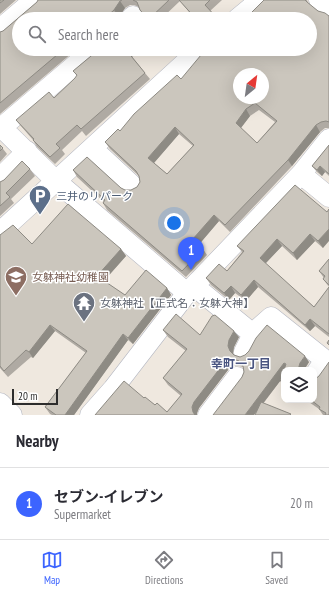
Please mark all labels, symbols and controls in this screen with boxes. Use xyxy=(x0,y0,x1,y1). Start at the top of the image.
search box xyxy=(12,12,317,56)
icon: search xyxy=(26,23,48,45)
text: Search here xyxy=(58,25,119,44)
north arrow xyxy=(233,68,269,104)
parking icon: 三井のリパーク xyxy=(27,183,53,216)
place label: 三井のリパーク xyxy=(56,189,133,203)
your location xyxy=(164,213,184,233)
pin: 1 xyxy=(178,237,204,270)
school or university icon: 女躰神社幼稚園 xyxy=(3,264,29,297)
place label: 女躰神社幼稚園 xyxy=(32,270,109,284)
temple icon: 女躰神社【正式名：女躰大神】 xyxy=(71,290,97,323)
place label: 女躰神社【正式名：女躰大神】 xyxy=(100,296,254,310)
district label: 幸町一丁目 xyxy=(211,356,271,371)
map controls xyxy=(281,367,317,403)
button: layers xyxy=(281,367,317,403)
scale bar xyxy=(12,387,58,406)
text: 20 m xyxy=(18,389,37,403)
text: Nearby xyxy=(16,430,59,452)
text: セブン-イレブン xyxy=(54,487,163,506)
text: 1 xyxy=(26,495,32,512)
text: 20 m xyxy=(290,495,313,512)
text: Supermarket xyxy=(54,506,111,523)
tab: Map xyxy=(41,549,63,587)
tab: Directions xyxy=(145,549,183,587)
tab: Saved xyxy=(265,549,288,587)

